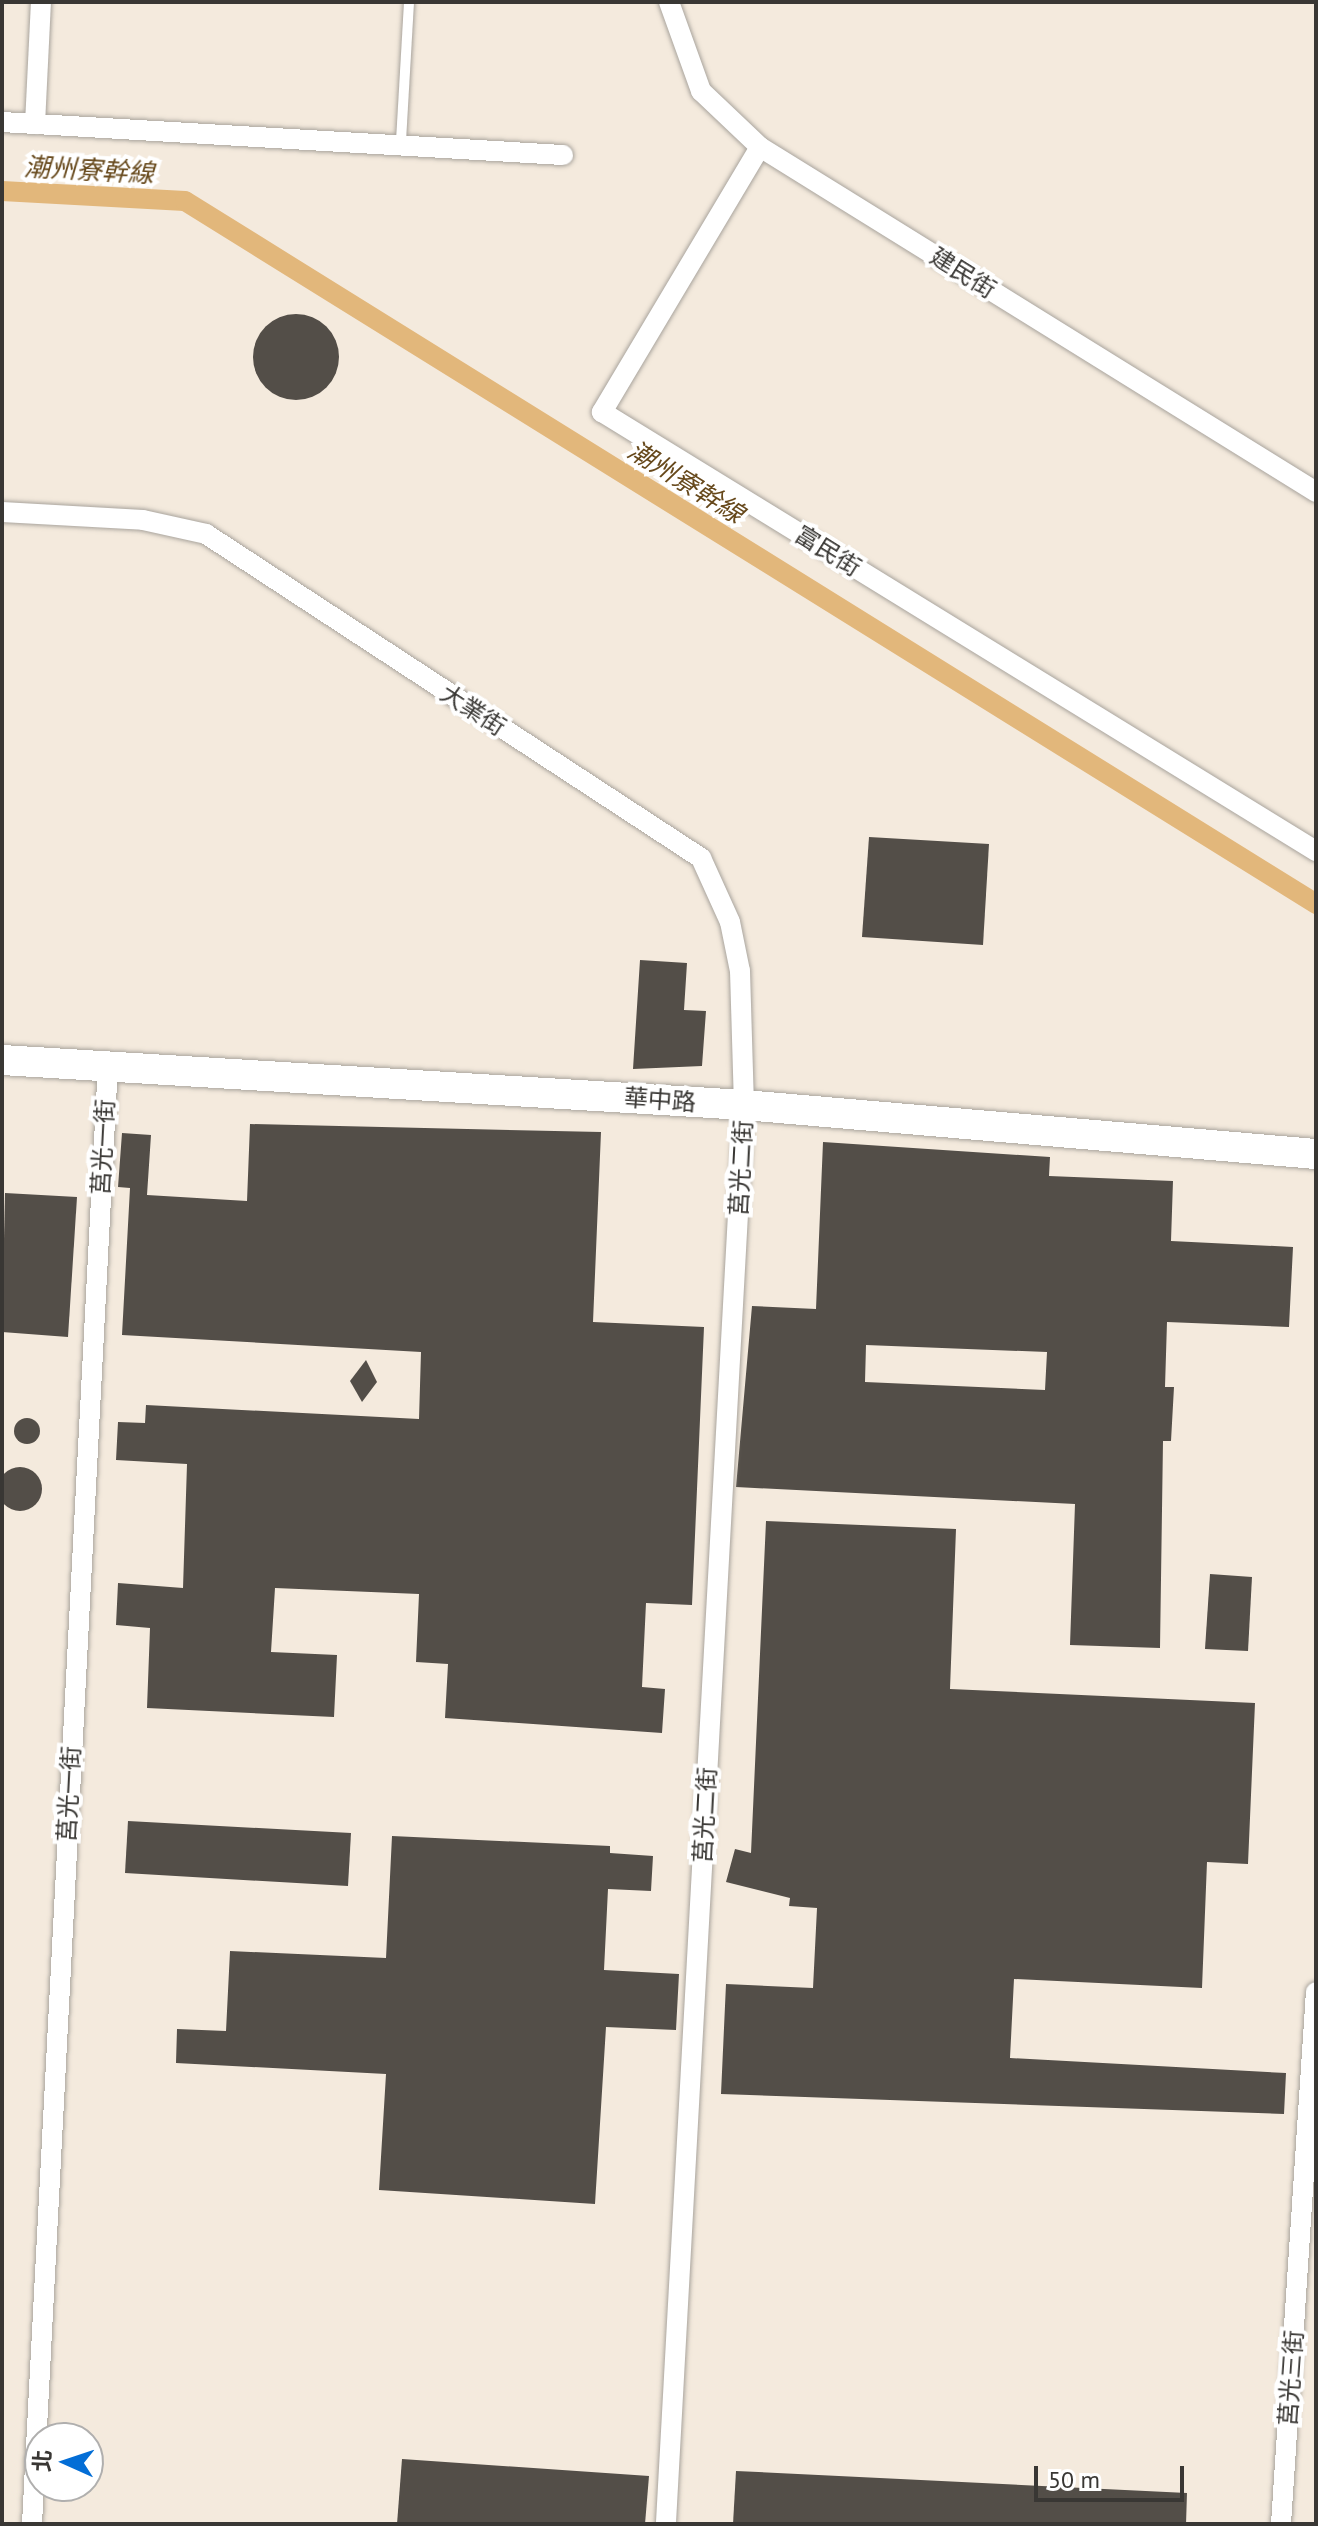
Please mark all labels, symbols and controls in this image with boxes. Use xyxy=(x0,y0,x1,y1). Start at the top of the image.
water label: 潮州寮幹線 xyxy=(23,151,155,189)
street label: 建民街 xyxy=(925,242,1001,304)
water label: 潮州寮幹線 xyxy=(623,434,749,530)
street label: 富民街 xyxy=(790,520,866,582)
street label: 大業街 xyxy=(435,678,511,742)
street label: 華中路 xyxy=(623,1083,697,1117)
street label: 莒光一街 xyxy=(86,1098,120,1196)
street label: 莒光二街 xyxy=(724,1119,758,1217)
street label: 莒光一街 xyxy=(52,1745,86,1843)
street label: 莒光二街 xyxy=(688,1766,722,1864)
street label: 莒光三街 xyxy=(1273,2329,1309,2427)
north arrow xyxy=(24,2422,104,2502)
text: 北 xyxy=(27,2449,57,2473)
scale bar xyxy=(1038,2450,1188,2500)
text: 50 m xyxy=(1048,2464,1100,2495)

